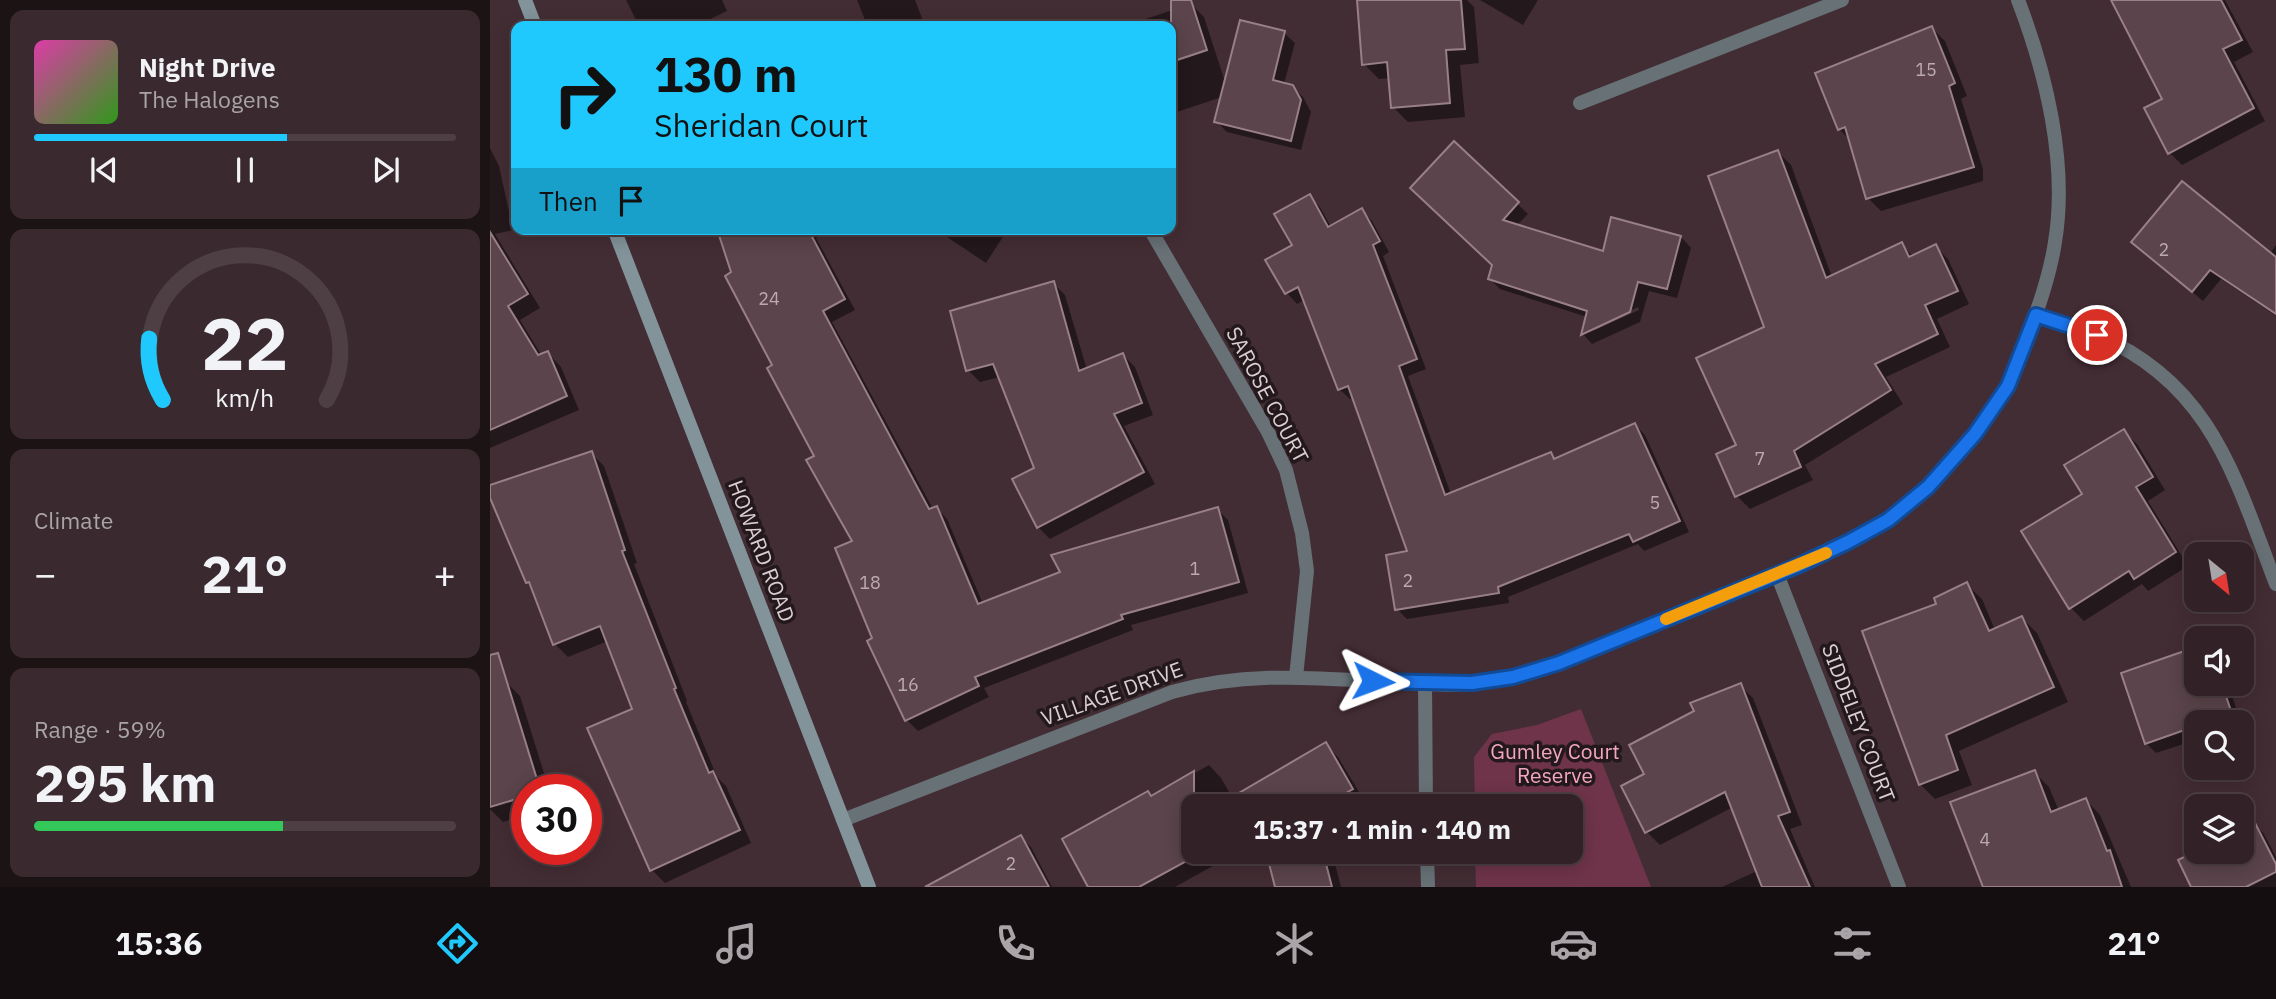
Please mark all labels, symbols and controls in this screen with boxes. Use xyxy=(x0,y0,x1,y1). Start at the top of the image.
text: 130 m xyxy=(654,42,798,105)
icon: right xyxy=(539,49,630,140)
text: Night Drive xyxy=(139,50,276,84)
house number: 15 xyxy=(1915,58,1937,81)
text: The Halogens xyxy=(139,84,280,114)
text: Sheridan Court xyxy=(654,104,869,146)
icon: previous xyxy=(85,151,123,189)
icon: pause xyxy=(226,151,264,189)
icon: next xyxy=(367,151,405,189)
icon: arrive xyxy=(612,182,650,220)
text: Then xyxy=(539,184,598,218)
house number: 2 xyxy=(2159,238,2169,261)
house number: 24 xyxy=(758,287,780,310)
text: 22 xyxy=(201,295,289,390)
pin xyxy=(2067,305,2127,365)
icon: arrive xyxy=(2078,316,2116,354)
street label: SAROSE COURT xyxy=(1220,322,1315,467)
text: km/h xyxy=(216,381,274,414)
house number: 7 xyxy=(1755,447,1765,470)
street label: HOWARD ROAD xyxy=(722,476,802,626)
house number: 5 xyxy=(1650,491,1660,514)
text: Climate xyxy=(34,505,113,535)
text: 21° xyxy=(202,540,288,607)
north arrow xyxy=(2184,542,2254,612)
map controls xyxy=(2184,542,2254,864)
text: − xyxy=(34,549,57,598)
text: + xyxy=(433,549,456,598)
house number: 1 xyxy=(1190,557,1200,580)
house number: 2 xyxy=(1403,569,1413,592)
house number: 18 xyxy=(859,571,881,594)
button: sound xyxy=(2184,626,2254,696)
street label: SIDDELEY COURT xyxy=(1816,639,1902,806)
position arrow xyxy=(1336,644,1410,718)
street label: VILLAGE DRIVE xyxy=(1037,655,1186,732)
house number: 16 xyxy=(897,673,919,696)
button: search xyxy=(2184,710,2254,780)
text: Range · 59% xyxy=(34,714,166,744)
park label: Gumley Court Reserve xyxy=(1490,737,1620,789)
text: 295 km xyxy=(34,749,216,816)
speed limit sign: 30 xyxy=(511,774,602,865)
button: layers xyxy=(2184,794,2254,864)
text: 15:37 · 1 min · 140 m xyxy=(1253,812,1511,846)
house number: 4 xyxy=(1980,828,1991,851)
house number: 2 xyxy=(1006,852,1016,875)
icon: directions xyxy=(433,919,482,968)
icon: music xyxy=(712,919,761,968)
icon: phone xyxy=(991,919,1040,968)
icon: climate xyxy=(1270,919,1319,968)
icon: car xyxy=(1549,919,1598,968)
icon: filters xyxy=(1828,919,1877,968)
text: 15:36 xyxy=(115,922,202,964)
text: 21° xyxy=(2107,922,2161,964)

